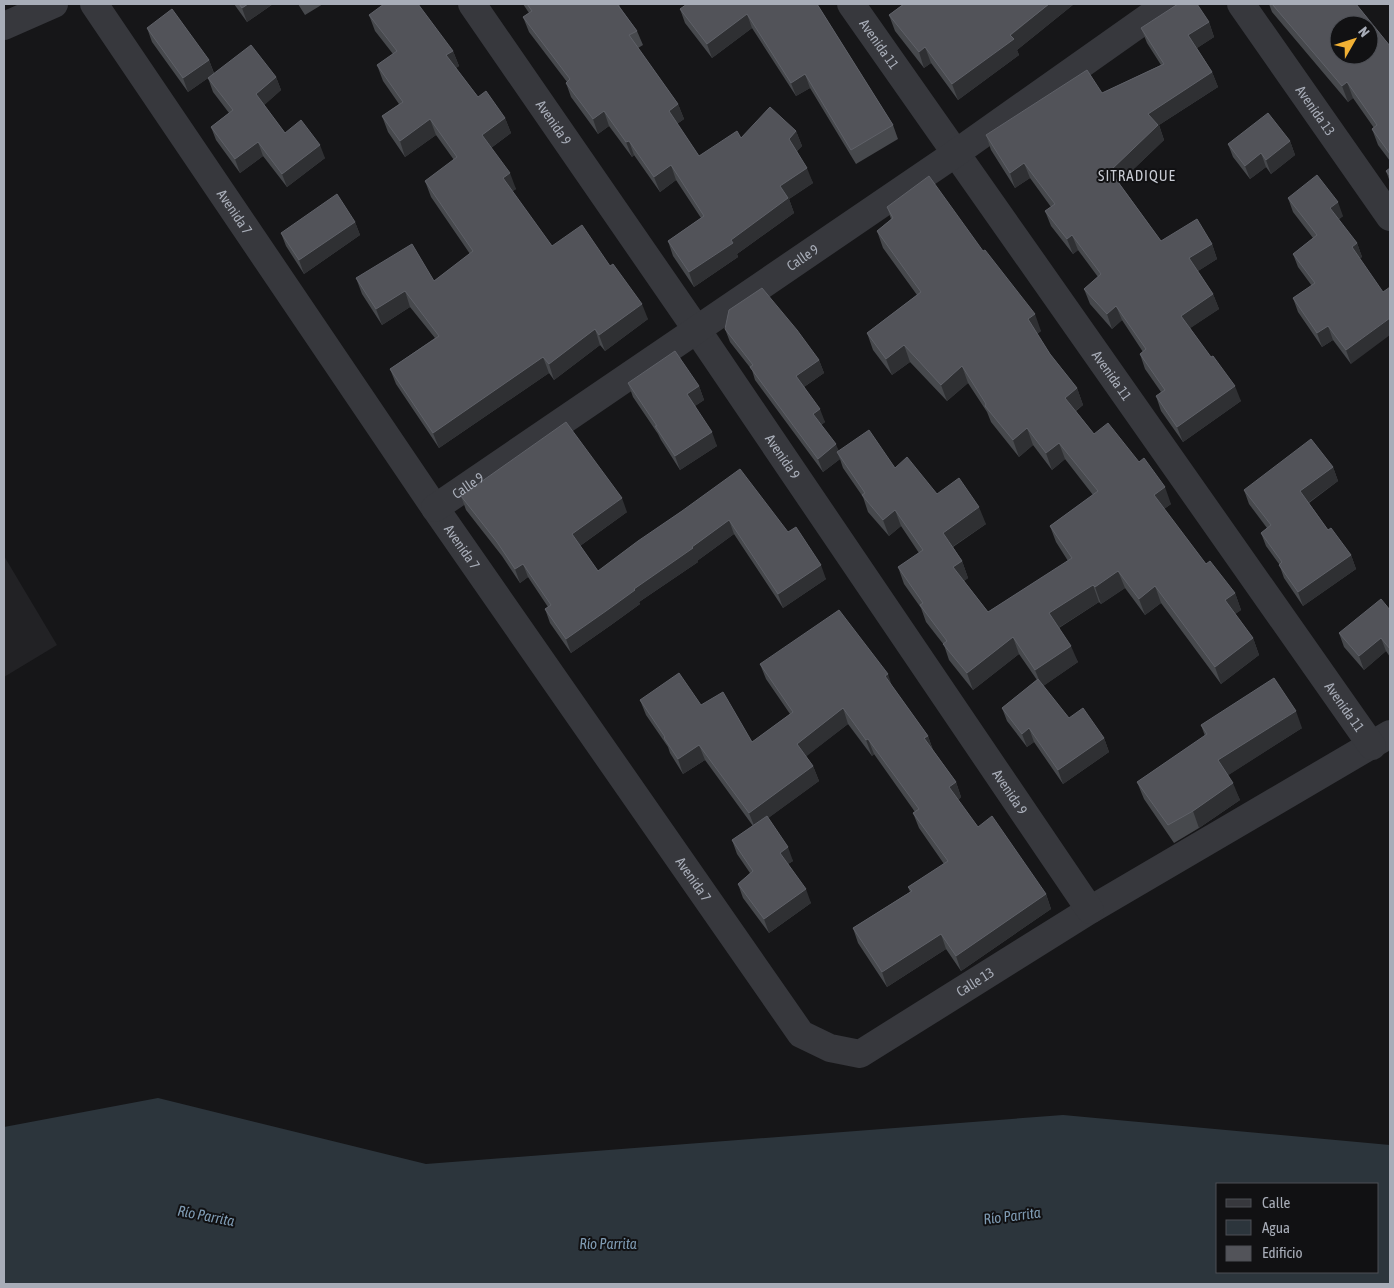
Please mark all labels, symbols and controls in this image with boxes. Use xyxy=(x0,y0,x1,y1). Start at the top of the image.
north arrow xyxy=(1329,15,1379,65)
street label: Avenida 11 xyxy=(856,16,902,72)
text: N xyxy=(1355,24,1373,40)
street label: Avenida 13 xyxy=(1293,83,1338,139)
street label: Avenida 9 xyxy=(533,97,575,148)
district label: SITRADIQUE xyxy=(1098,167,1176,184)
street label: Avenida 7 xyxy=(214,186,255,237)
street label: Calle 9 xyxy=(784,241,822,274)
street label: Avenida 11 xyxy=(1089,348,1135,404)
street label: Avenida 9 xyxy=(762,431,804,482)
street label: Calle 9 xyxy=(449,469,487,502)
street label: Avenida 7 xyxy=(441,522,483,572)
street label: Avenida 11 xyxy=(1322,679,1368,735)
street label: Avenida 9 xyxy=(989,766,1031,817)
street label: Avenida 7 xyxy=(672,854,714,905)
street label: Calle 13 xyxy=(953,964,997,1000)
legend xyxy=(1216,1183,1379,1273)
text: Calle xyxy=(1262,1194,1291,1211)
water label: Río Parrita xyxy=(176,1202,236,1229)
water label: Río Parrita xyxy=(982,1204,1042,1227)
text: Agua xyxy=(1262,1219,1290,1236)
water label: Río Parrita xyxy=(579,1235,637,1252)
text: Edificio xyxy=(1262,1244,1303,1261)

